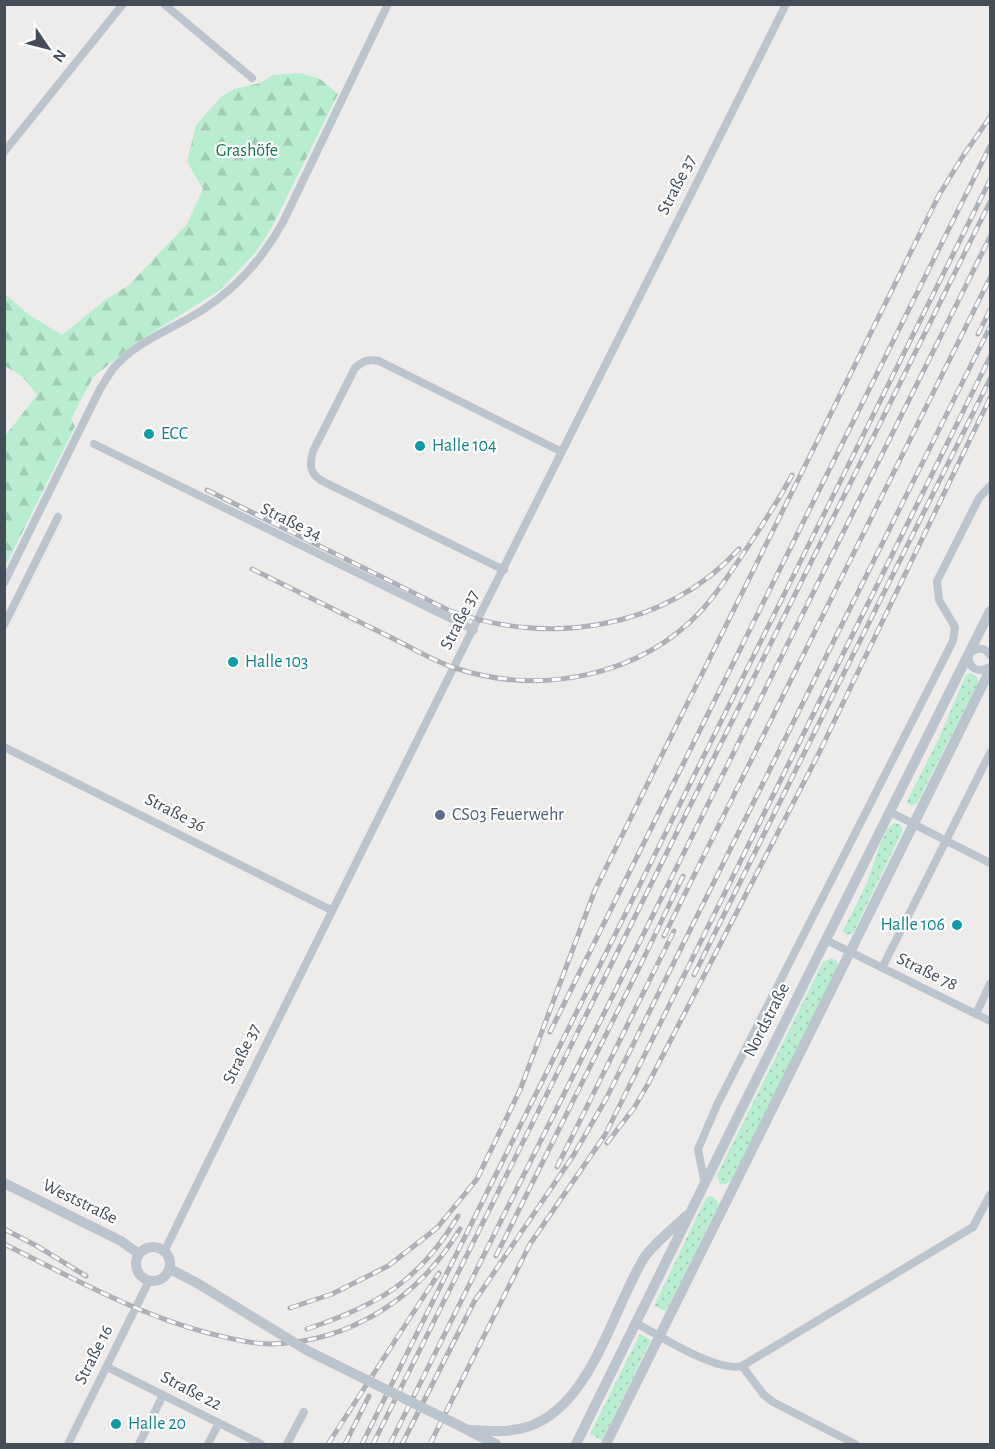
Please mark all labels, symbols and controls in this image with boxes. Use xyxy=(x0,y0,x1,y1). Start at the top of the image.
north arrow xyxy=(18,18,78,78)
text: N xyxy=(50,47,69,65)
park label: Grashöfe xyxy=(216,142,278,160)
street label: Straße 37 xyxy=(654,152,700,218)
place label: ECC xyxy=(161,425,188,443)
marker: ECC xyxy=(142,427,156,441)
place label: Halle 104 xyxy=(432,437,497,455)
marker: Halle 104 xyxy=(413,439,427,453)
street label: Straße 34 xyxy=(258,500,325,545)
street label: Straße 37 xyxy=(437,587,483,653)
place label: Halle 103 xyxy=(245,653,309,671)
marker: Halle 103 xyxy=(226,655,240,669)
street label: Straße 36 xyxy=(142,790,208,836)
place label: CS03 Feuerwehr xyxy=(452,806,564,824)
marker: CS03 Feuerwehr xyxy=(433,808,447,822)
place label: Halle 106 xyxy=(880,916,945,934)
marker: Halle 106 xyxy=(950,918,964,932)
street label: Straße 78 xyxy=(894,950,960,994)
street label: Nordstraße xyxy=(741,980,793,1060)
street label: Straße 37 xyxy=(220,1021,264,1087)
street label: Weststraße xyxy=(40,1176,120,1228)
street label: Straße 16 xyxy=(71,1322,117,1388)
street label: Straße 22 xyxy=(158,1368,224,1414)
place label: Halle 20 xyxy=(128,1415,186,1433)
marker: Halle 20 xyxy=(109,1417,123,1431)

